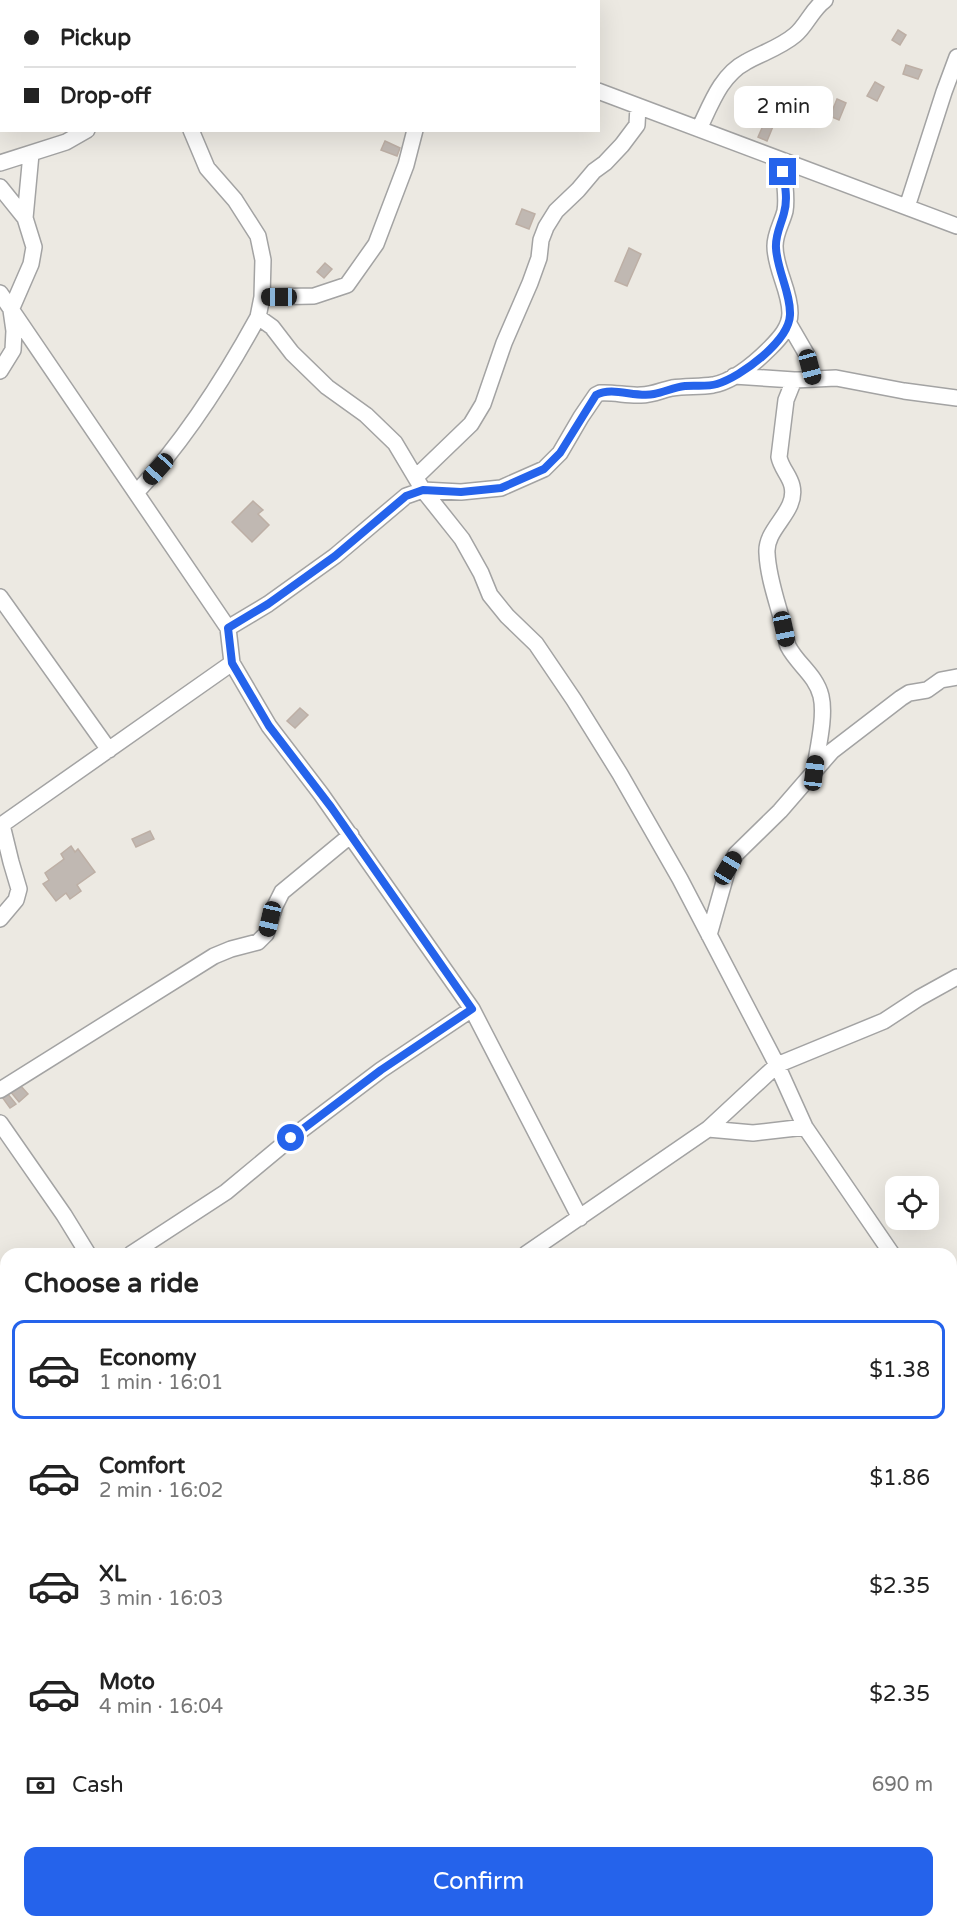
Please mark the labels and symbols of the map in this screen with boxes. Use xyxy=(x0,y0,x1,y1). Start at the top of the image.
callout: 2 min xyxy=(734,85,832,127)
route end xyxy=(769,158,796,185)
car xyxy=(261,288,297,306)
car xyxy=(797,347,823,387)
car xyxy=(139,450,177,488)
car xyxy=(771,610,797,648)
car xyxy=(803,754,825,792)
car xyxy=(711,848,745,888)
car xyxy=(257,899,283,939)
route start xyxy=(277,1124,304,1151)

